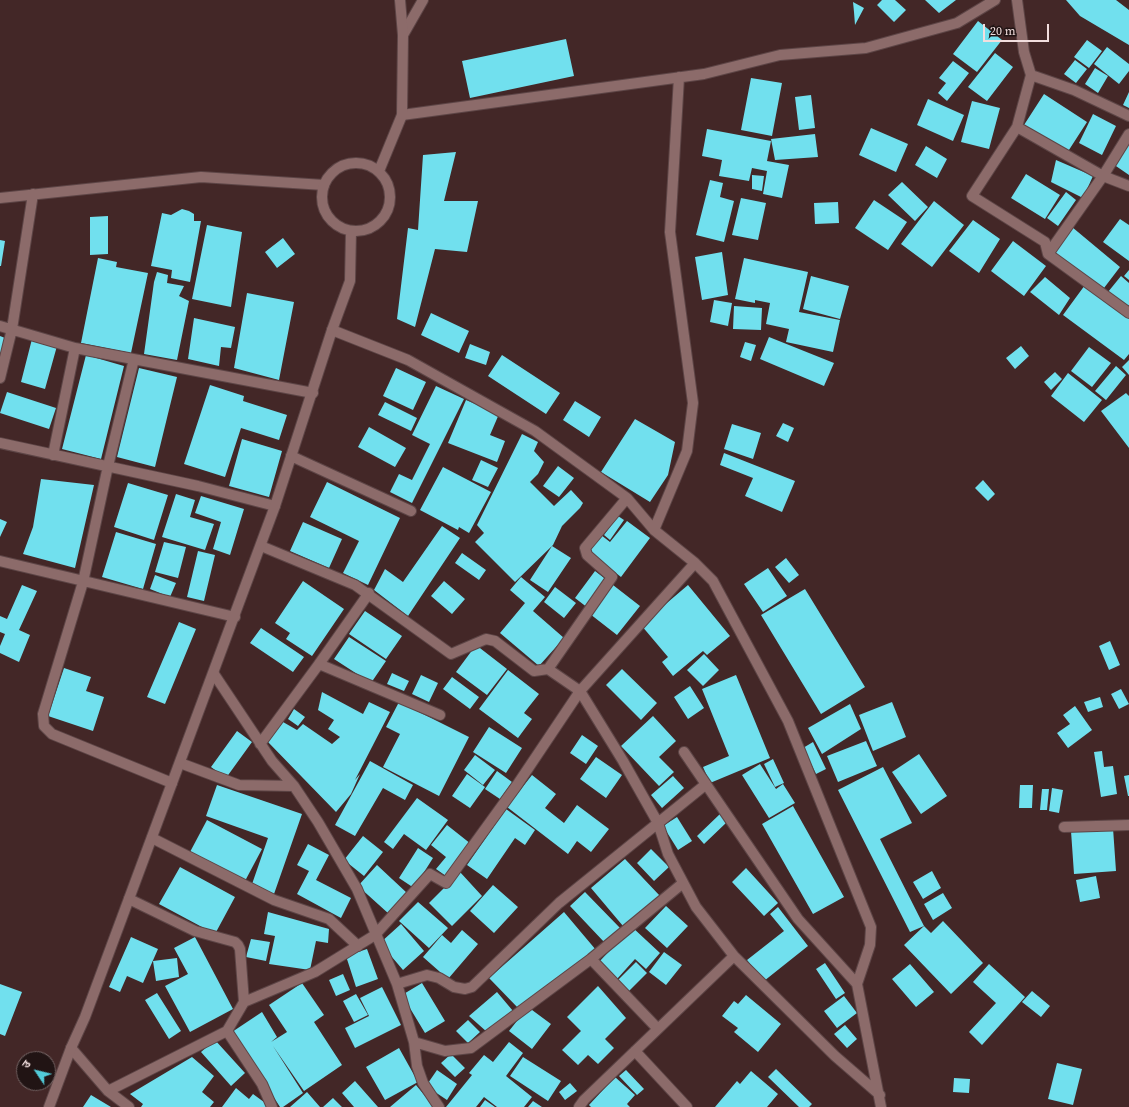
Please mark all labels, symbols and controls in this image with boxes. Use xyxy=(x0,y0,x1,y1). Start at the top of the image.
scale bar xyxy=(985,16,1051,42)
text: 20 m xyxy=(990,23,1016,39)
north arrow xyxy=(16,1051,56,1091)
text: उ xyxy=(19,1057,35,1071)

